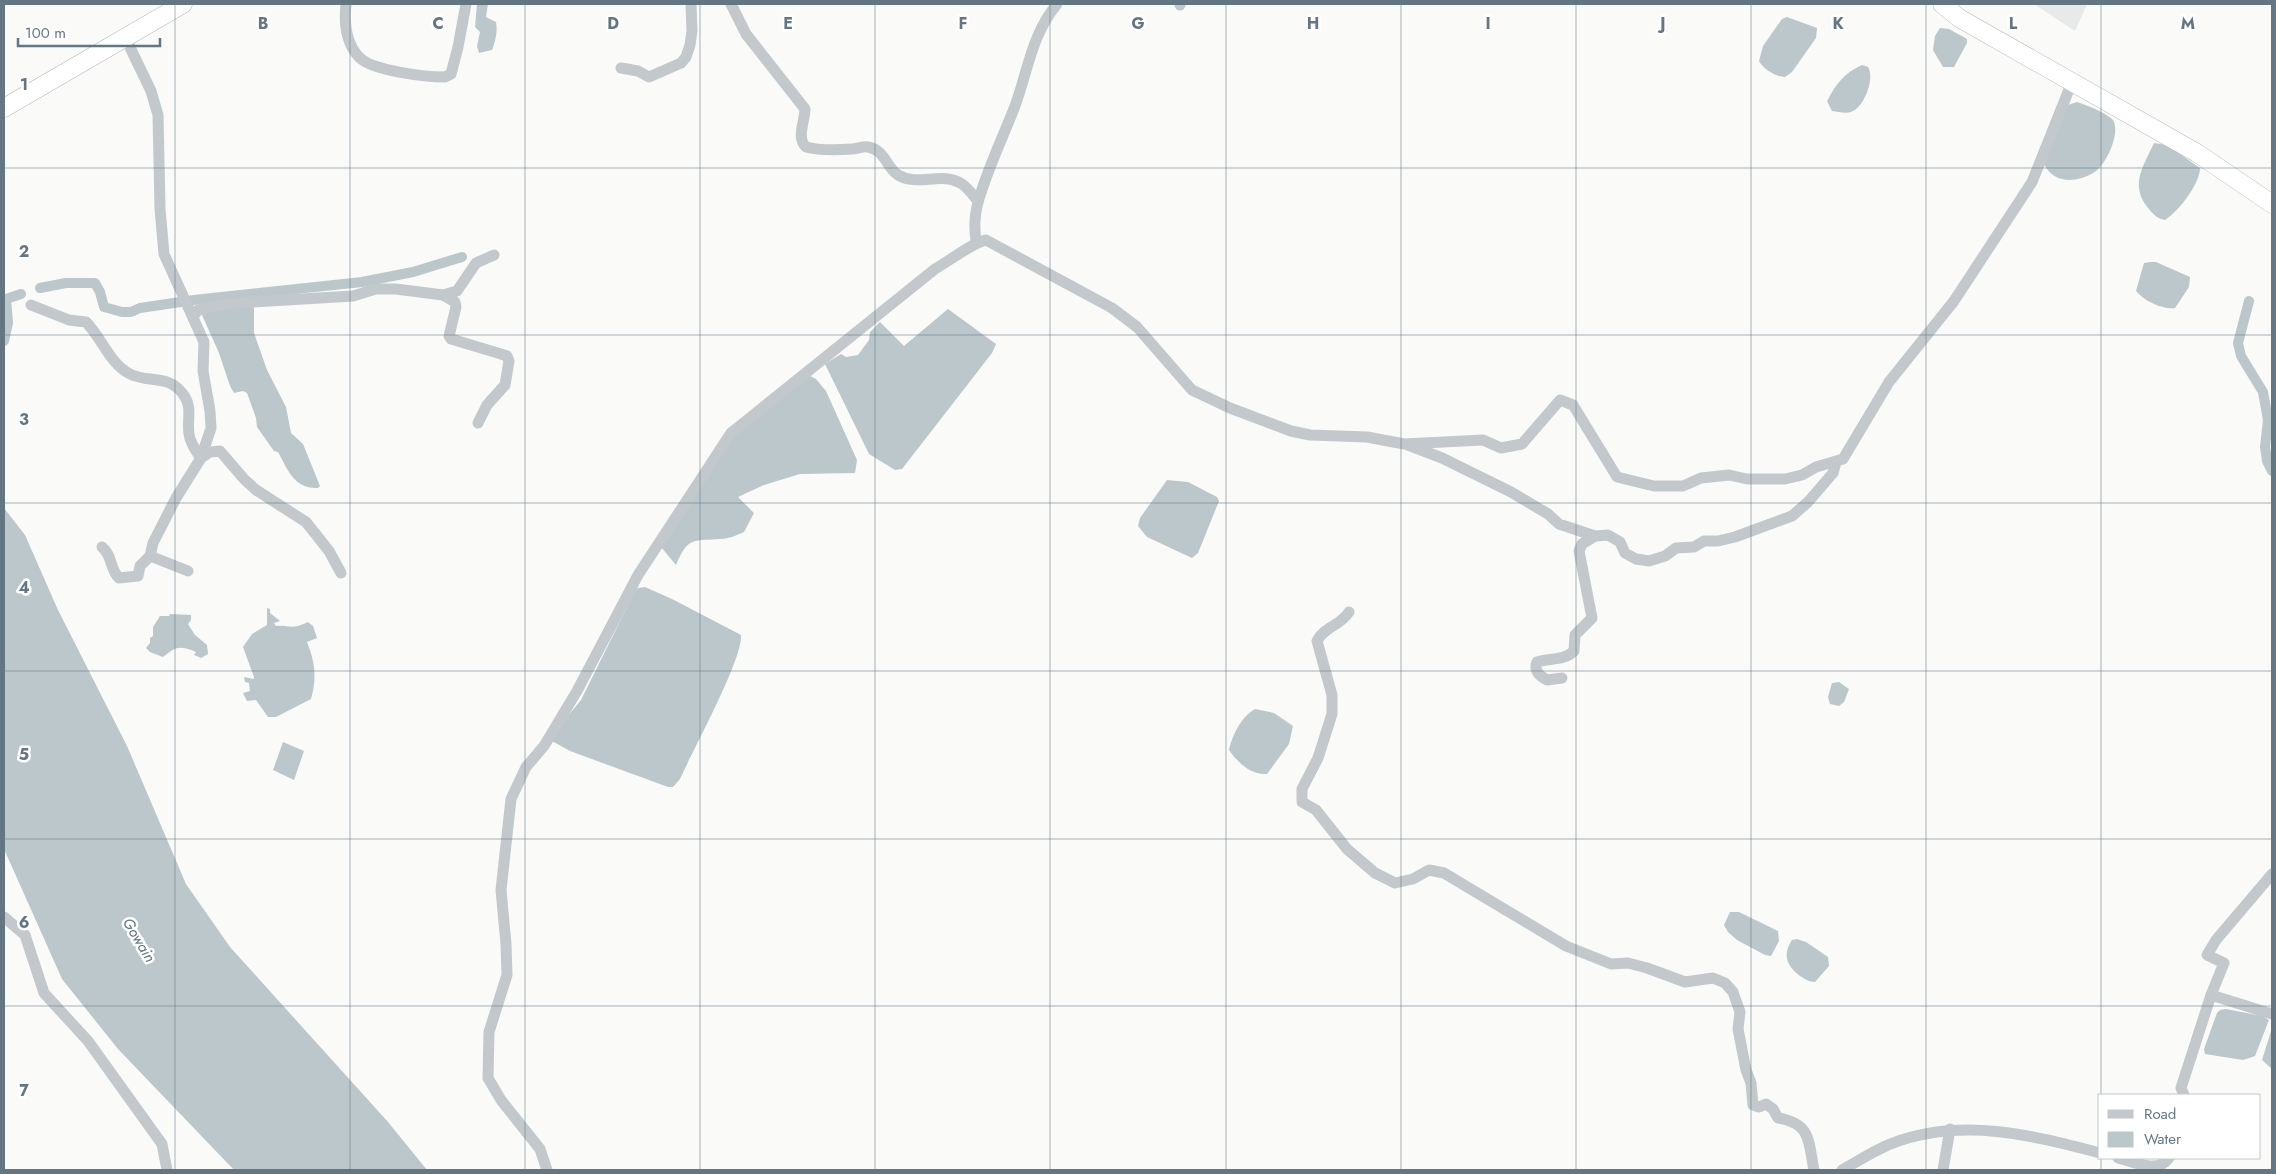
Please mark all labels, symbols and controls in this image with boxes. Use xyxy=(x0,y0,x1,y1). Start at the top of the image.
text: B xyxy=(258,12,268,35)
text: C xyxy=(432,12,444,35)
text: D xyxy=(607,12,619,35)
text: E xyxy=(783,12,793,35)
text: F xyxy=(959,12,967,35)
text: G xyxy=(1131,12,1145,35)
text: H xyxy=(1307,12,1319,35)
text: I xyxy=(1485,12,1491,35)
text: J xyxy=(1657,12,1666,35)
text: K xyxy=(1832,12,1844,35)
text: L xyxy=(2009,12,2018,35)
text: M xyxy=(2181,12,2195,35)
scale bar xyxy=(18,15,160,47)
text: 100 m xyxy=(25,22,66,44)
text: 1 xyxy=(20,73,28,96)
text: 2 xyxy=(19,240,29,263)
text: 3 xyxy=(19,408,29,431)
text: 4 xyxy=(18,576,30,599)
text: 5 xyxy=(19,743,29,766)
text: 6 xyxy=(19,911,29,934)
water label: Gowain xyxy=(117,913,161,967)
text: 7 xyxy=(19,1079,29,1102)
legend xyxy=(2098,1094,2261,1159)
text: Road xyxy=(2144,1103,2176,1125)
text: Water xyxy=(2144,1128,2182,1150)

